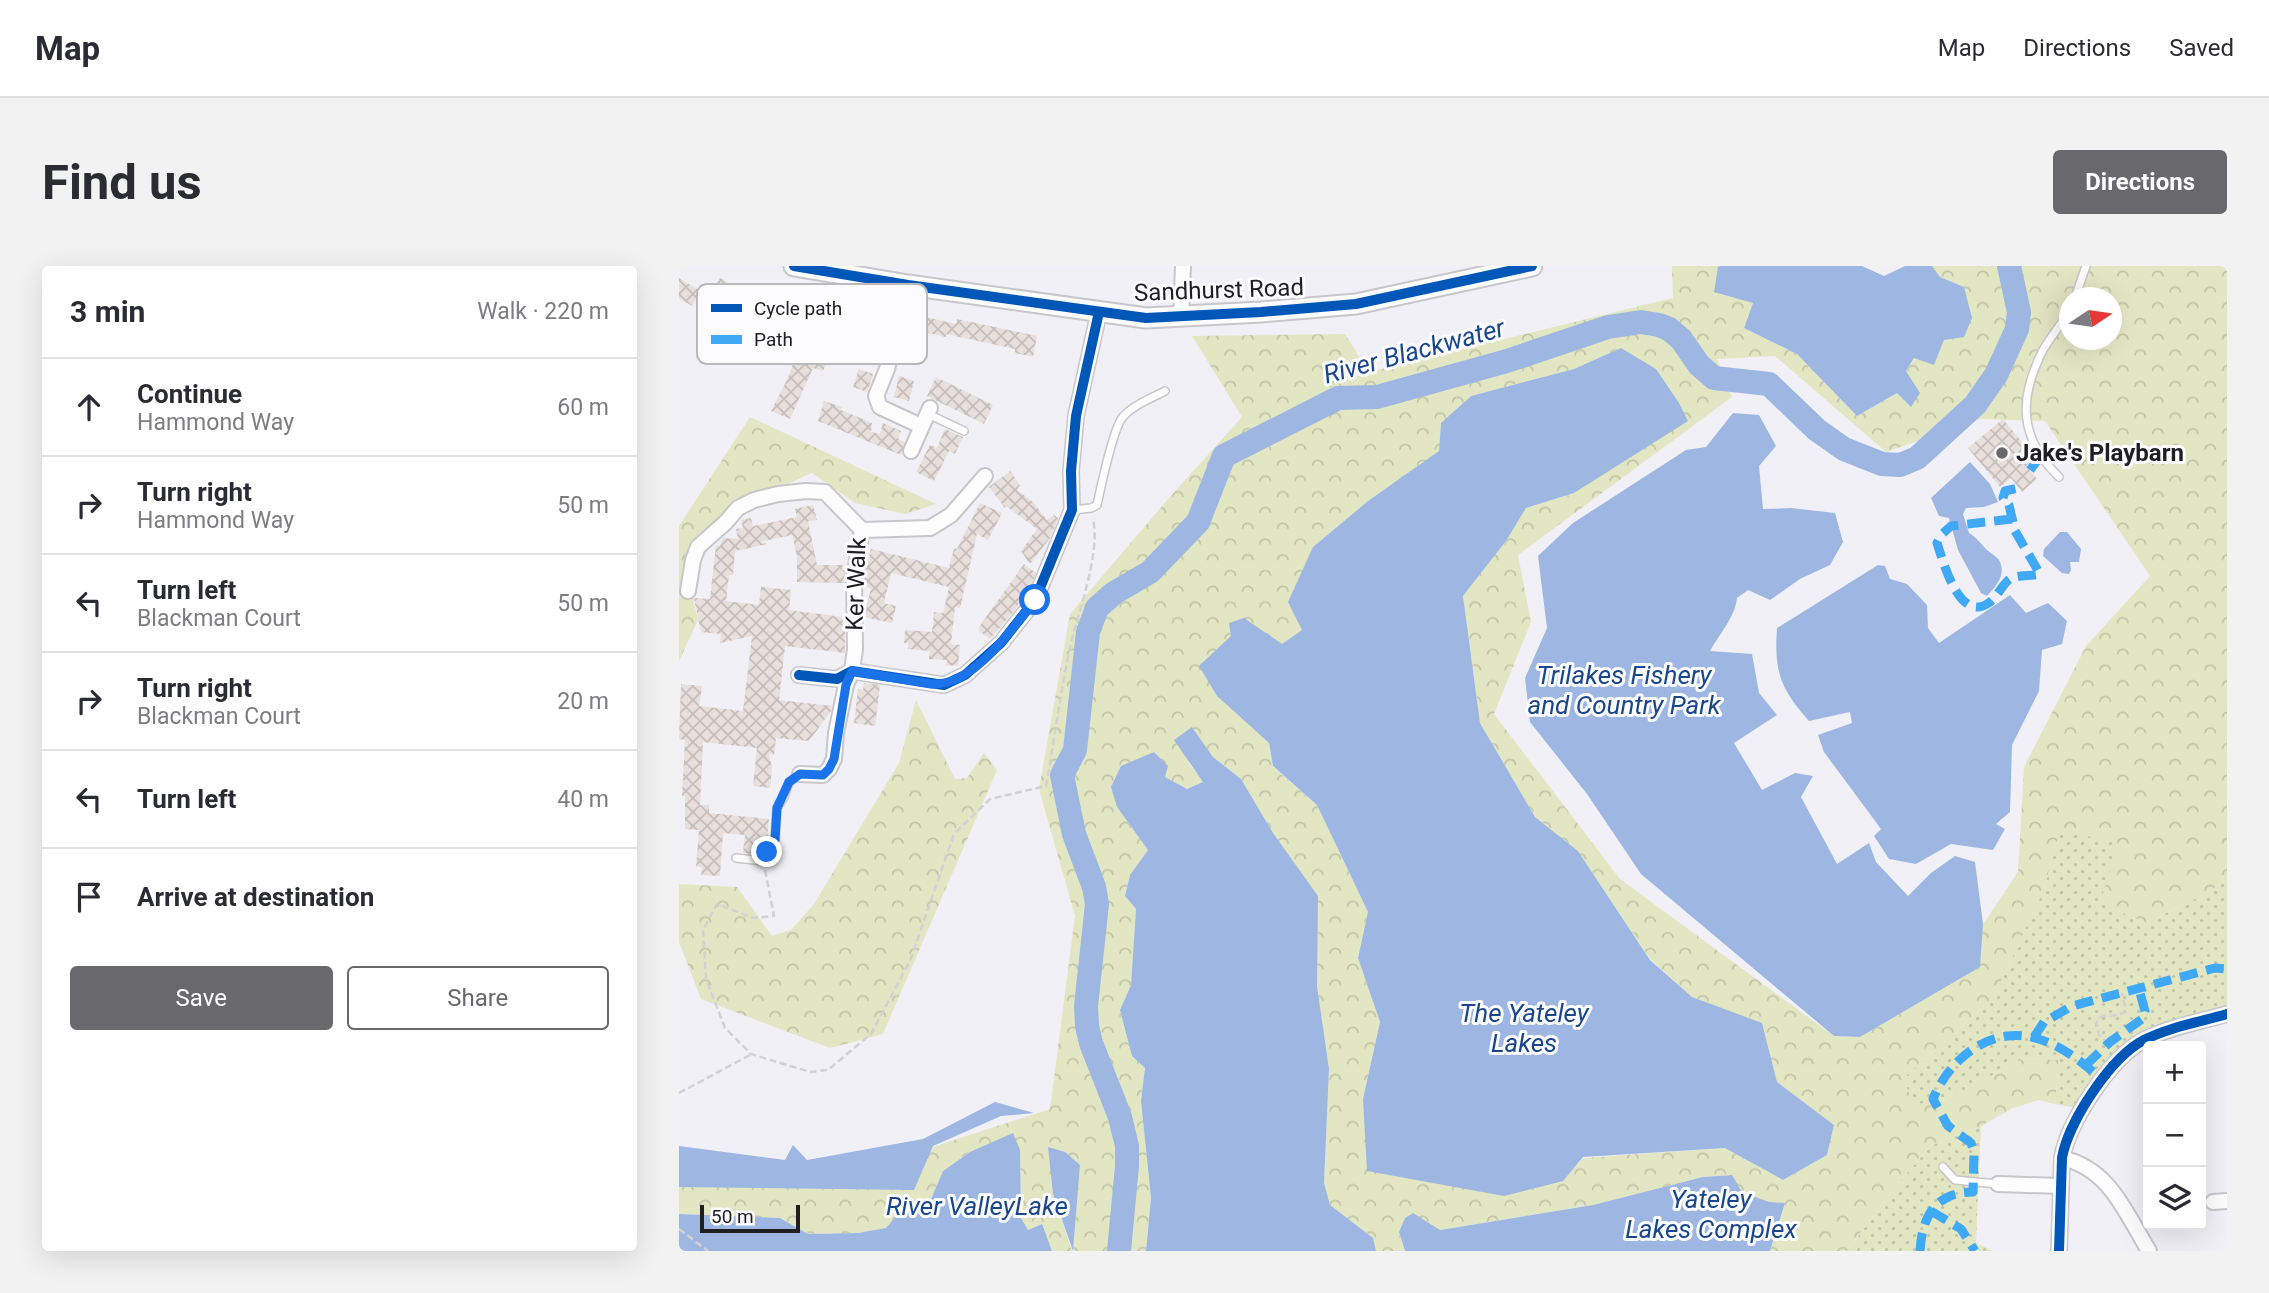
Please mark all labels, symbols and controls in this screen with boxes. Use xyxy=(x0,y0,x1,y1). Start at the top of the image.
text: Map xyxy=(35,29,100,68)
text: Map xyxy=(1938,34,1985,62)
text: Directions xyxy=(2023,34,2131,62)
text: Saved xyxy=(2169,34,2234,62)
button: Directions xyxy=(2053,150,2227,214)
text: Find us xyxy=(42,154,202,211)
street label: Sandhurst Road xyxy=(1134,273,1304,307)
legend xyxy=(697,284,927,364)
north arrow xyxy=(2059,287,2122,350)
text: 3 min xyxy=(70,294,145,329)
text: Cycle path xyxy=(754,297,842,320)
text: Walk · 220 m xyxy=(477,298,609,325)
water label: River Blackwater xyxy=(1320,312,1509,390)
text: Path xyxy=(754,328,793,351)
text: Continue xyxy=(137,379,242,409)
icon: ahead xyxy=(70,388,108,426)
text: 60 m xyxy=(557,394,609,421)
text: Hammond Way xyxy=(137,409,294,436)
place label: Jake's Playbarn xyxy=(2016,439,2184,467)
marker: Jake's Playbarn xyxy=(1994,445,2010,461)
text: Turn right xyxy=(137,477,252,507)
icon: right xyxy=(70,486,108,524)
text: 50 m xyxy=(557,492,609,519)
text: Hammond Way xyxy=(137,507,294,534)
street label: Ker Walk xyxy=(840,536,872,631)
text: Turn left xyxy=(137,575,236,605)
icon: left xyxy=(70,584,108,622)
route start xyxy=(1019,584,1050,615)
text: 50 m xyxy=(557,590,609,617)
text: Blackman Court xyxy=(137,605,301,632)
water label: Trilakes Fishery and Country Park xyxy=(1527,660,1722,720)
text: Turn right xyxy=(137,673,252,703)
icon: right xyxy=(70,682,108,720)
text: 20 m xyxy=(557,688,609,715)
text: Blackman Court xyxy=(137,703,301,730)
icon: left xyxy=(70,780,108,818)
text: Turn left xyxy=(137,784,236,814)
text: 40 m xyxy=(557,786,609,813)
route end xyxy=(751,836,782,867)
icon: arrive xyxy=(70,878,108,916)
text: Arrive at destination xyxy=(137,882,374,912)
button: Save xyxy=(70,966,333,1030)
button: Share xyxy=(347,966,609,1030)
water label: The Yateley Lakes xyxy=(1459,998,1590,1058)
map controls xyxy=(2143,1041,2206,1230)
button: + xyxy=(2143,1041,2206,1104)
button: − xyxy=(2143,1104,2206,1167)
button: layers xyxy=(2143,1167,2206,1230)
water label: Yateley Lakes Complex xyxy=(1625,1184,1797,1244)
water label: River ValleyLake xyxy=(886,1191,1068,1221)
scale bar xyxy=(700,1202,800,1234)
text: 50 m xyxy=(711,1205,754,1228)

